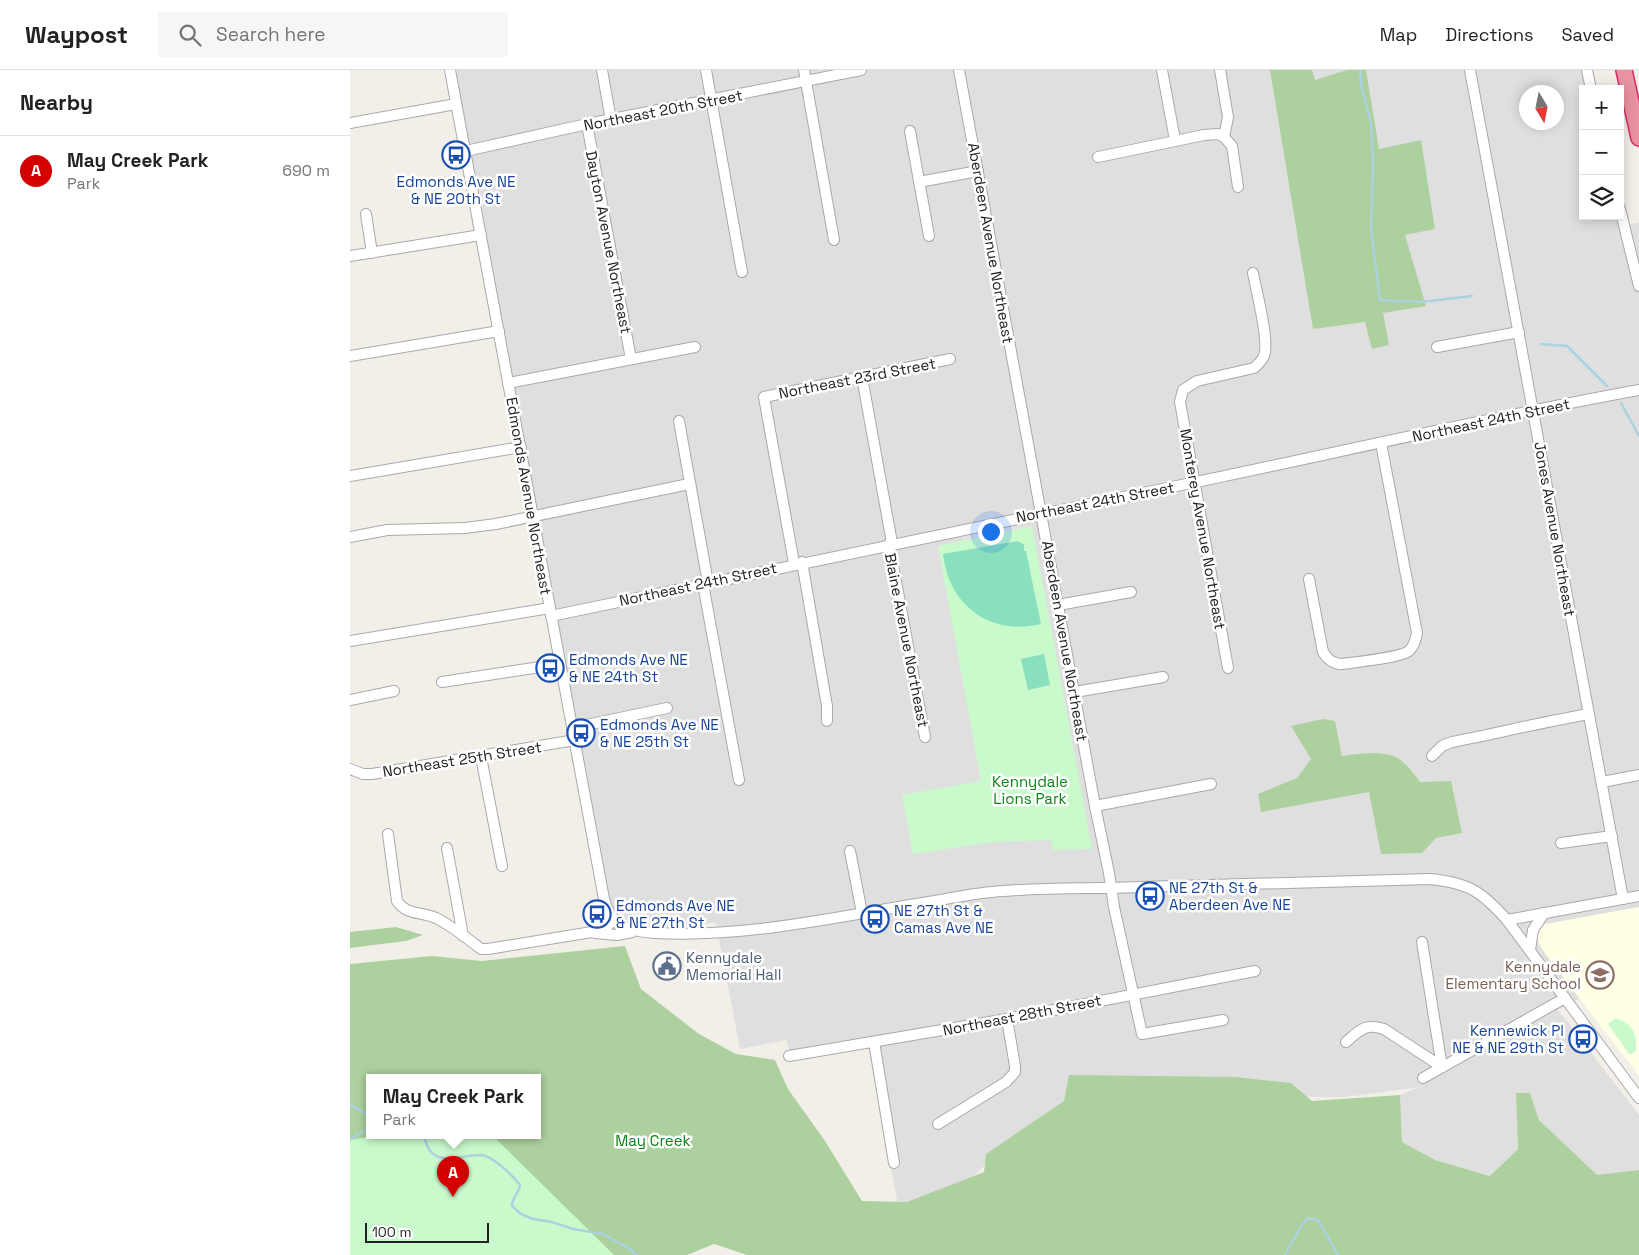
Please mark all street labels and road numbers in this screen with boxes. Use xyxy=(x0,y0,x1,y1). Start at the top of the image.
street label: Northeast 20th Street xyxy=(582,85,744,135)
street label: Aberdeen Avenue Northeast xyxy=(964,141,1018,345)
street label: Dayton Avenue Northeast xyxy=(582,149,636,335)
street label: Northeast 23rd Street xyxy=(777,353,937,403)
street label: Northeast 24th Street xyxy=(1410,394,1572,446)
street label: Edmonds Avenue Northeast xyxy=(502,396,556,597)
street label: Monterey Avenue Northeast xyxy=(1176,427,1230,631)
street label: Jones Avenue Northeast xyxy=(1530,440,1580,618)
street label: Northeast 24th Street xyxy=(1014,477,1176,527)
street label: Aberdeen Avenue Northeast xyxy=(1038,539,1092,743)
street label: Blaine Avenue Northeast xyxy=(881,551,933,729)
street label: Northeast 24th Street xyxy=(617,558,779,610)
street label: Northeast 25th Street xyxy=(381,737,543,781)
street label: Northeast 28th Street xyxy=(941,990,1103,1040)

